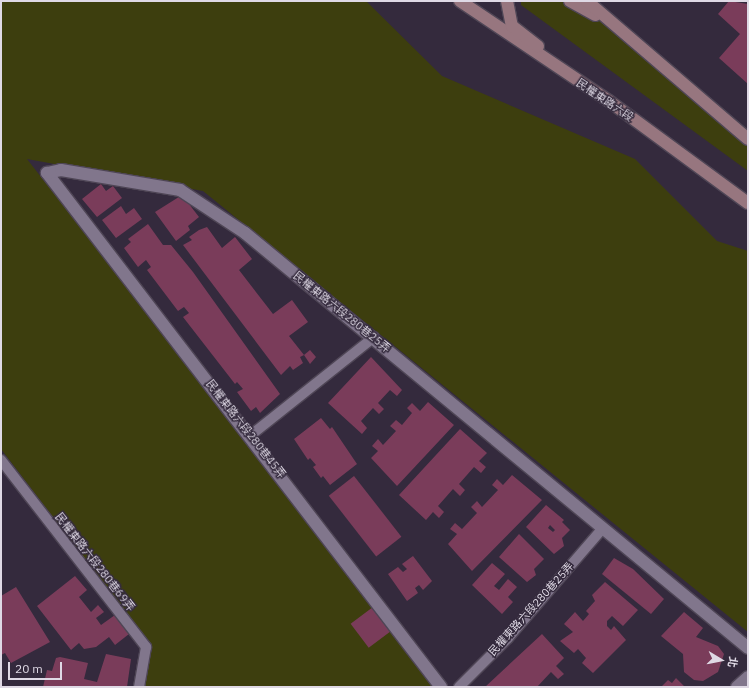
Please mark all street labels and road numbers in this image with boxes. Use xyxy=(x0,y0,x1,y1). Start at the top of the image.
street label: 民權東路六段 xyxy=(574,76,636,124)
street label: 民權東路六段280巷25弄 xyxy=(291,269,393,355)
street label: 民權東路六段280巷45弄 xyxy=(204,377,288,481)
street label: 民權東路六段280巷69弄 xyxy=(53,510,137,614)
street label: 民權東路六段280巷25弄 xyxy=(486,560,576,658)

